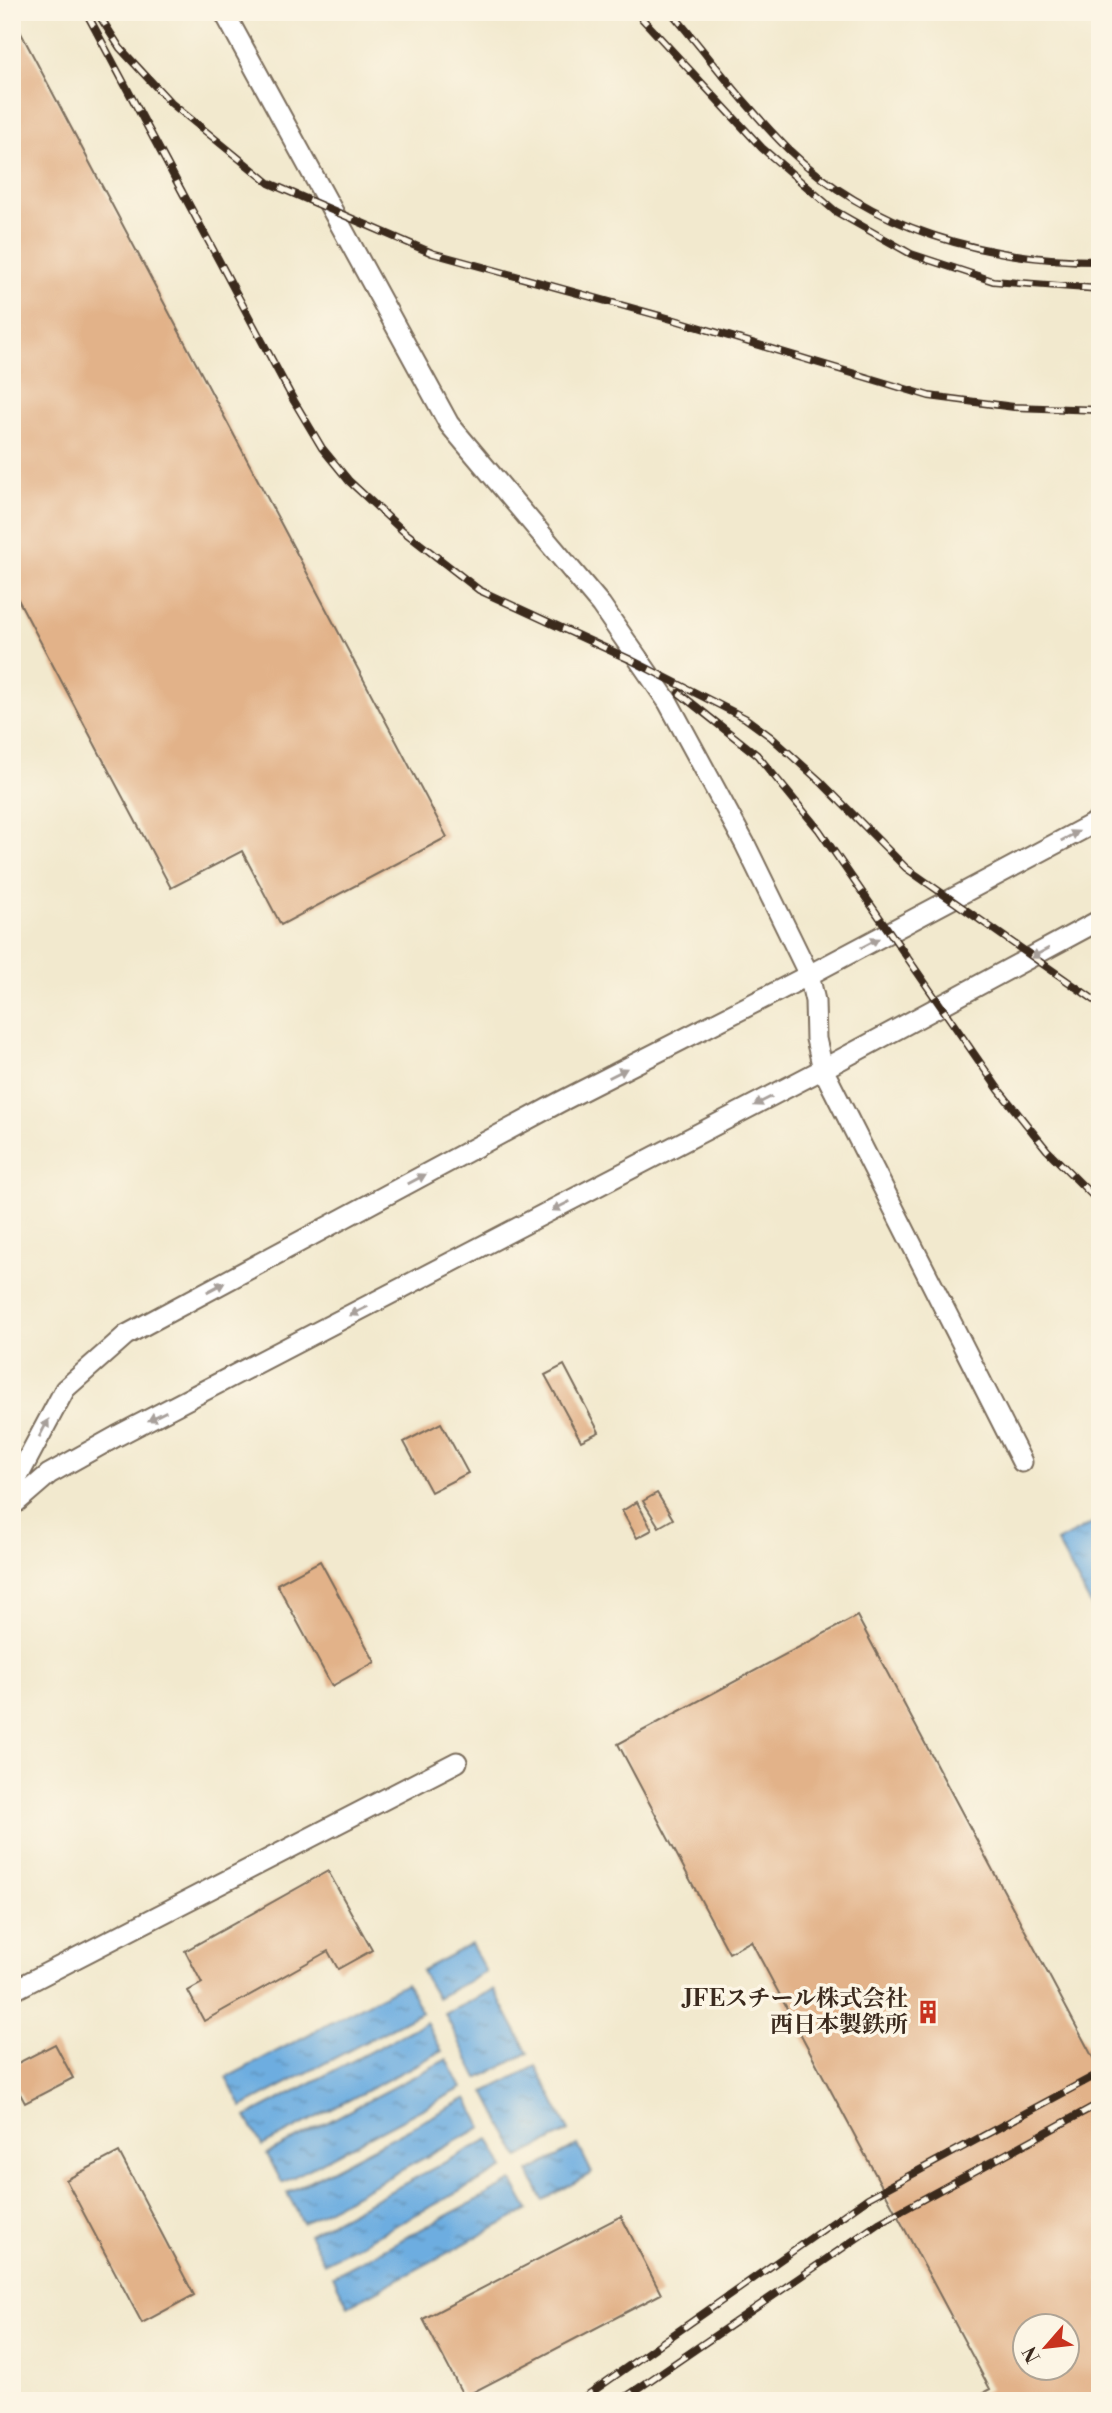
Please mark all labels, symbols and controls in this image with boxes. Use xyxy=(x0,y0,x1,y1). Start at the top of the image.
one-way arrow xyxy=(1061,830,1080,842)
one-way arrow xyxy=(860,937,880,949)
one-way arrow xyxy=(1030,947,1050,958)
one-way arrow xyxy=(608,1067,628,1079)
one-way arrow xyxy=(753,1095,773,1106)
one-way arrow xyxy=(407,1173,426,1185)
one-way arrow xyxy=(551,1200,571,1211)
one-way arrow xyxy=(206,1281,226,1292)
one-way arrow xyxy=(349,1305,369,1316)
one-way arrow xyxy=(147,1410,167,1421)
one-way arrow xyxy=(39,1418,50,1438)
place label: JFEスチール株式会社 西日本製鉄所 xyxy=(681,1985,908,2039)
building icon: JFEスチール株式会社 西日本製鉄所 xyxy=(914,1998,942,2026)
north arrow xyxy=(1010,2312,1080,2382)
text: N xyxy=(1018,2342,1046,2367)

